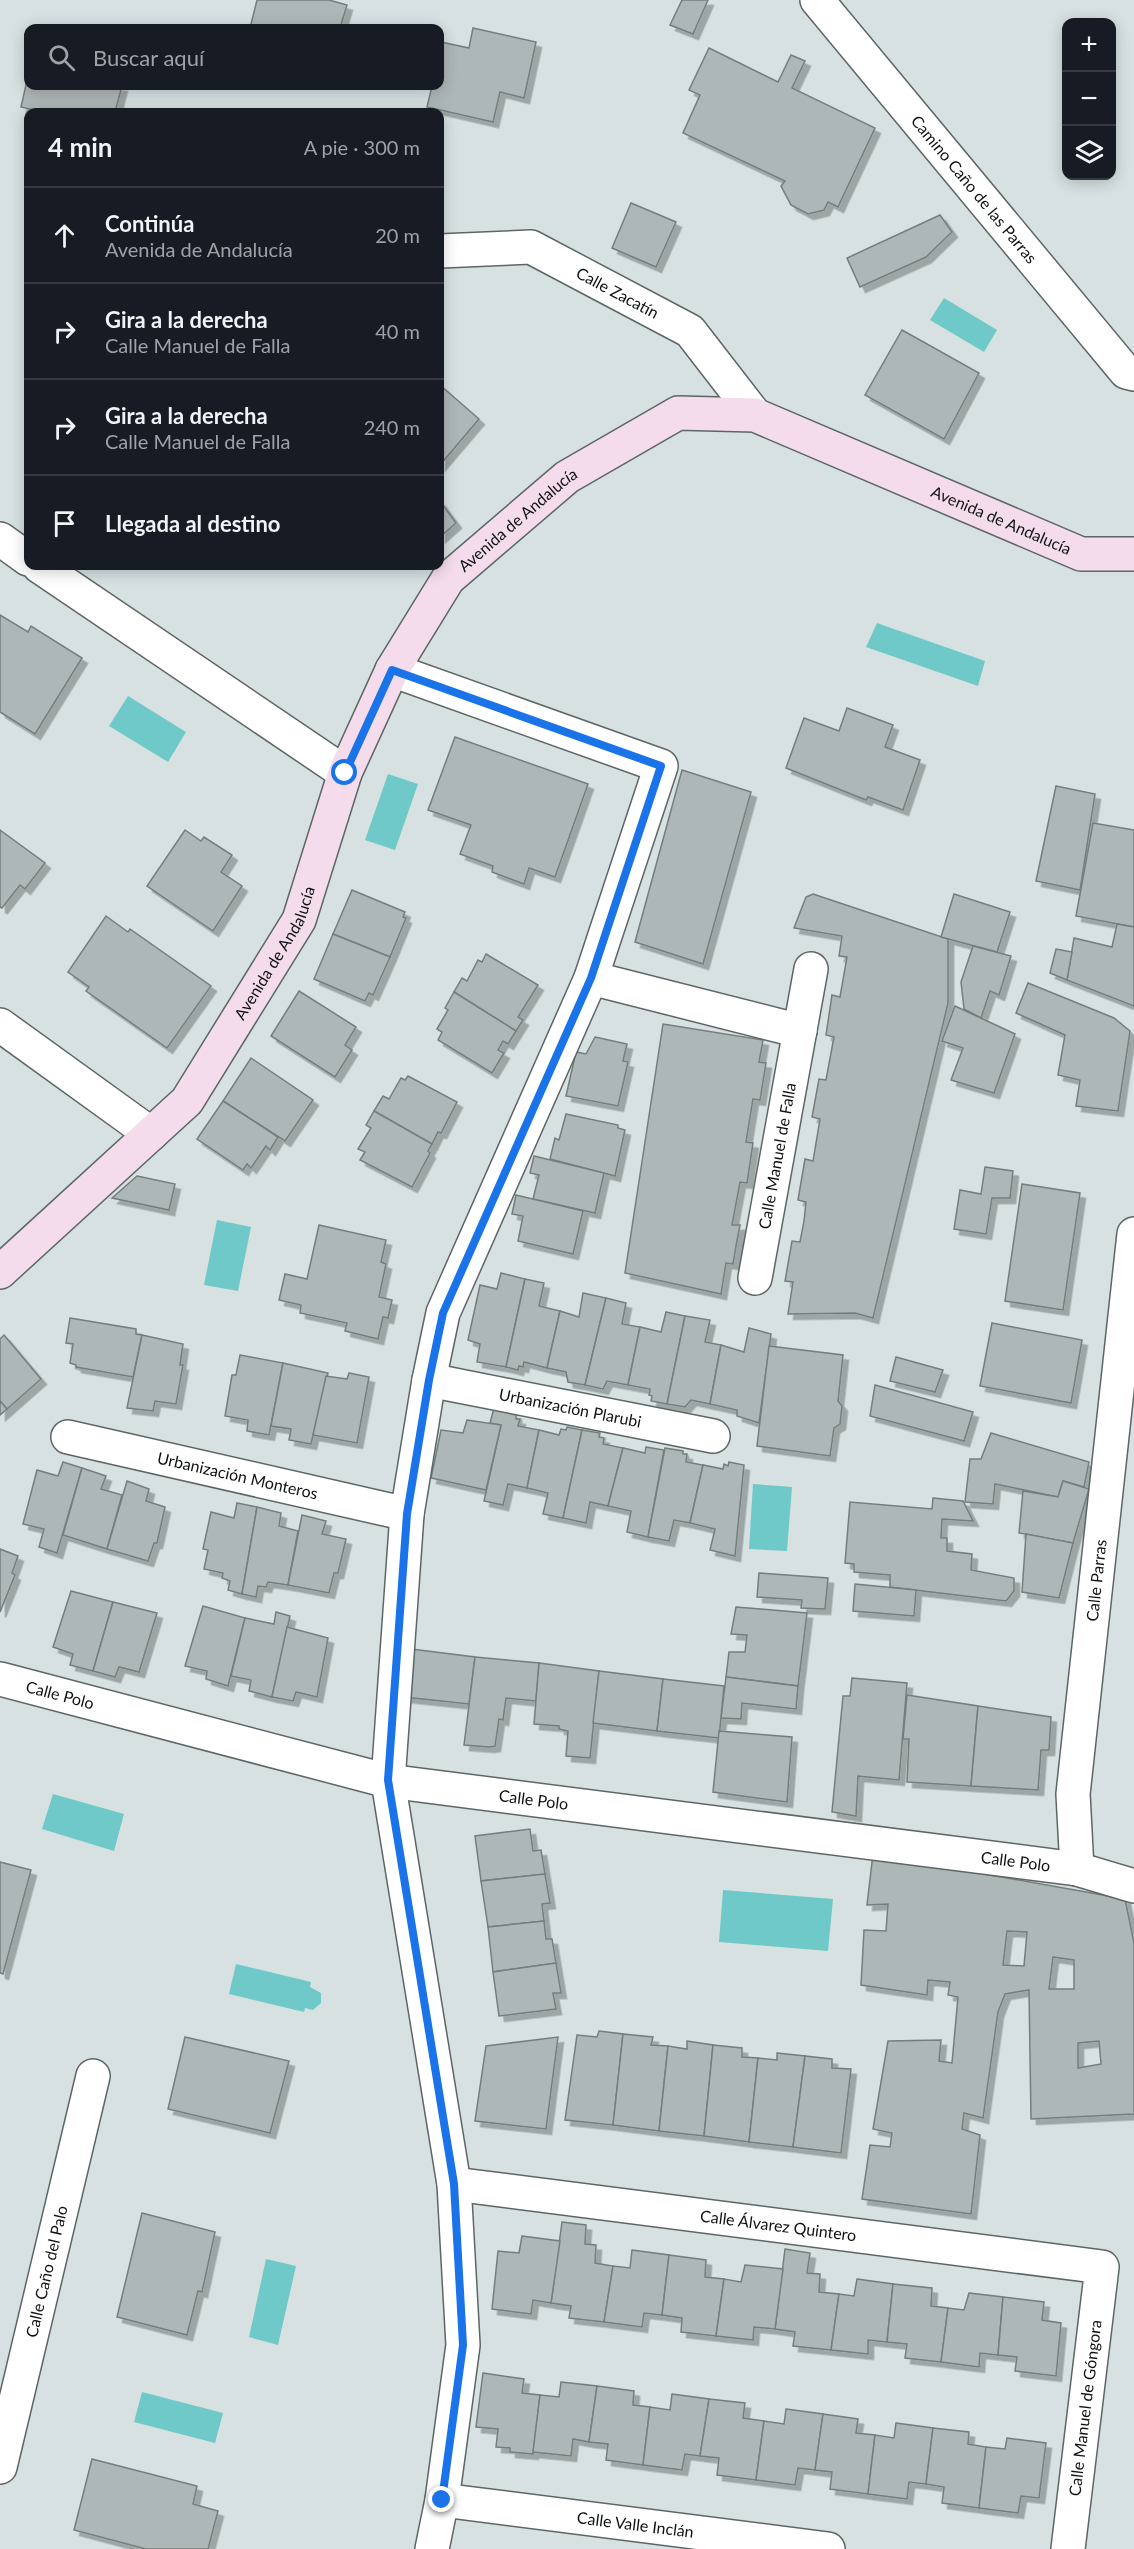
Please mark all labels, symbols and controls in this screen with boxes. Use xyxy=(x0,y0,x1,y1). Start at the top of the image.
map controls xyxy=(1062,18,1116,180)
button: + xyxy=(1062,18,1116,72)
search box xyxy=(24,24,444,90)
icon: search xyxy=(45,41,78,74)
text: Buscar aquí xyxy=(93,44,204,71)
button: − xyxy=(1062,72,1116,126)
street label: Camino Caño de las Parras xyxy=(908,111,1042,267)
button: layers xyxy=(1062,126,1116,180)
text: 4 min xyxy=(48,131,112,163)
text: A pie · 300 m xyxy=(304,135,420,159)
text: Continúa xyxy=(105,210,194,237)
icon: ahead xyxy=(48,219,81,252)
text: 20 m xyxy=(375,223,420,247)
text: Avenida de Andalucía xyxy=(105,237,293,261)
street label: Calle Zacatín xyxy=(573,263,662,322)
text: Gira a la derecha xyxy=(105,306,268,333)
icon: right xyxy=(48,315,81,348)
text: 40 m xyxy=(375,319,420,343)
text: Calle Manuel de Falla xyxy=(105,333,290,357)
text: Gira a la derecha xyxy=(105,402,268,429)
icon: right xyxy=(48,411,81,444)
text: 240 m xyxy=(364,415,420,439)
text: Calle Manuel de Falla xyxy=(105,429,290,453)
street label: Avenida de Andalucía xyxy=(454,463,580,575)
street label: Avenida de Andalucía xyxy=(929,481,1074,558)
icon: arrive xyxy=(48,507,81,540)
text: Llegada al destino xyxy=(105,510,281,537)
route start xyxy=(331,759,357,785)
street label: Avenida de Andalucía xyxy=(230,884,318,1023)
street label: Calle Manuel de Falla xyxy=(754,1081,799,1231)
street label: Urbanización Plarubi xyxy=(498,1384,643,1431)
street label: Urbanización Monteros xyxy=(156,1448,320,1502)
street label: Calle Parras xyxy=(1082,1538,1110,1622)
street label: Calle Polo xyxy=(24,1676,96,1712)
street label: Calle Polo xyxy=(498,1785,570,1813)
street label: Calle Polo xyxy=(980,1847,1052,1875)
street label: Calle Caño del Palo xyxy=(21,2203,71,2339)
street label: Calle Álvarez Quintero xyxy=(699,2206,858,2244)
street label: Calle Manuel de Góngora xyxy=(1064,2319,1105,2497)
route end xyxy=(428,2486,454,2512)
street label: Calle Valle Inclán xyxy=(576,2507,695,2541)

